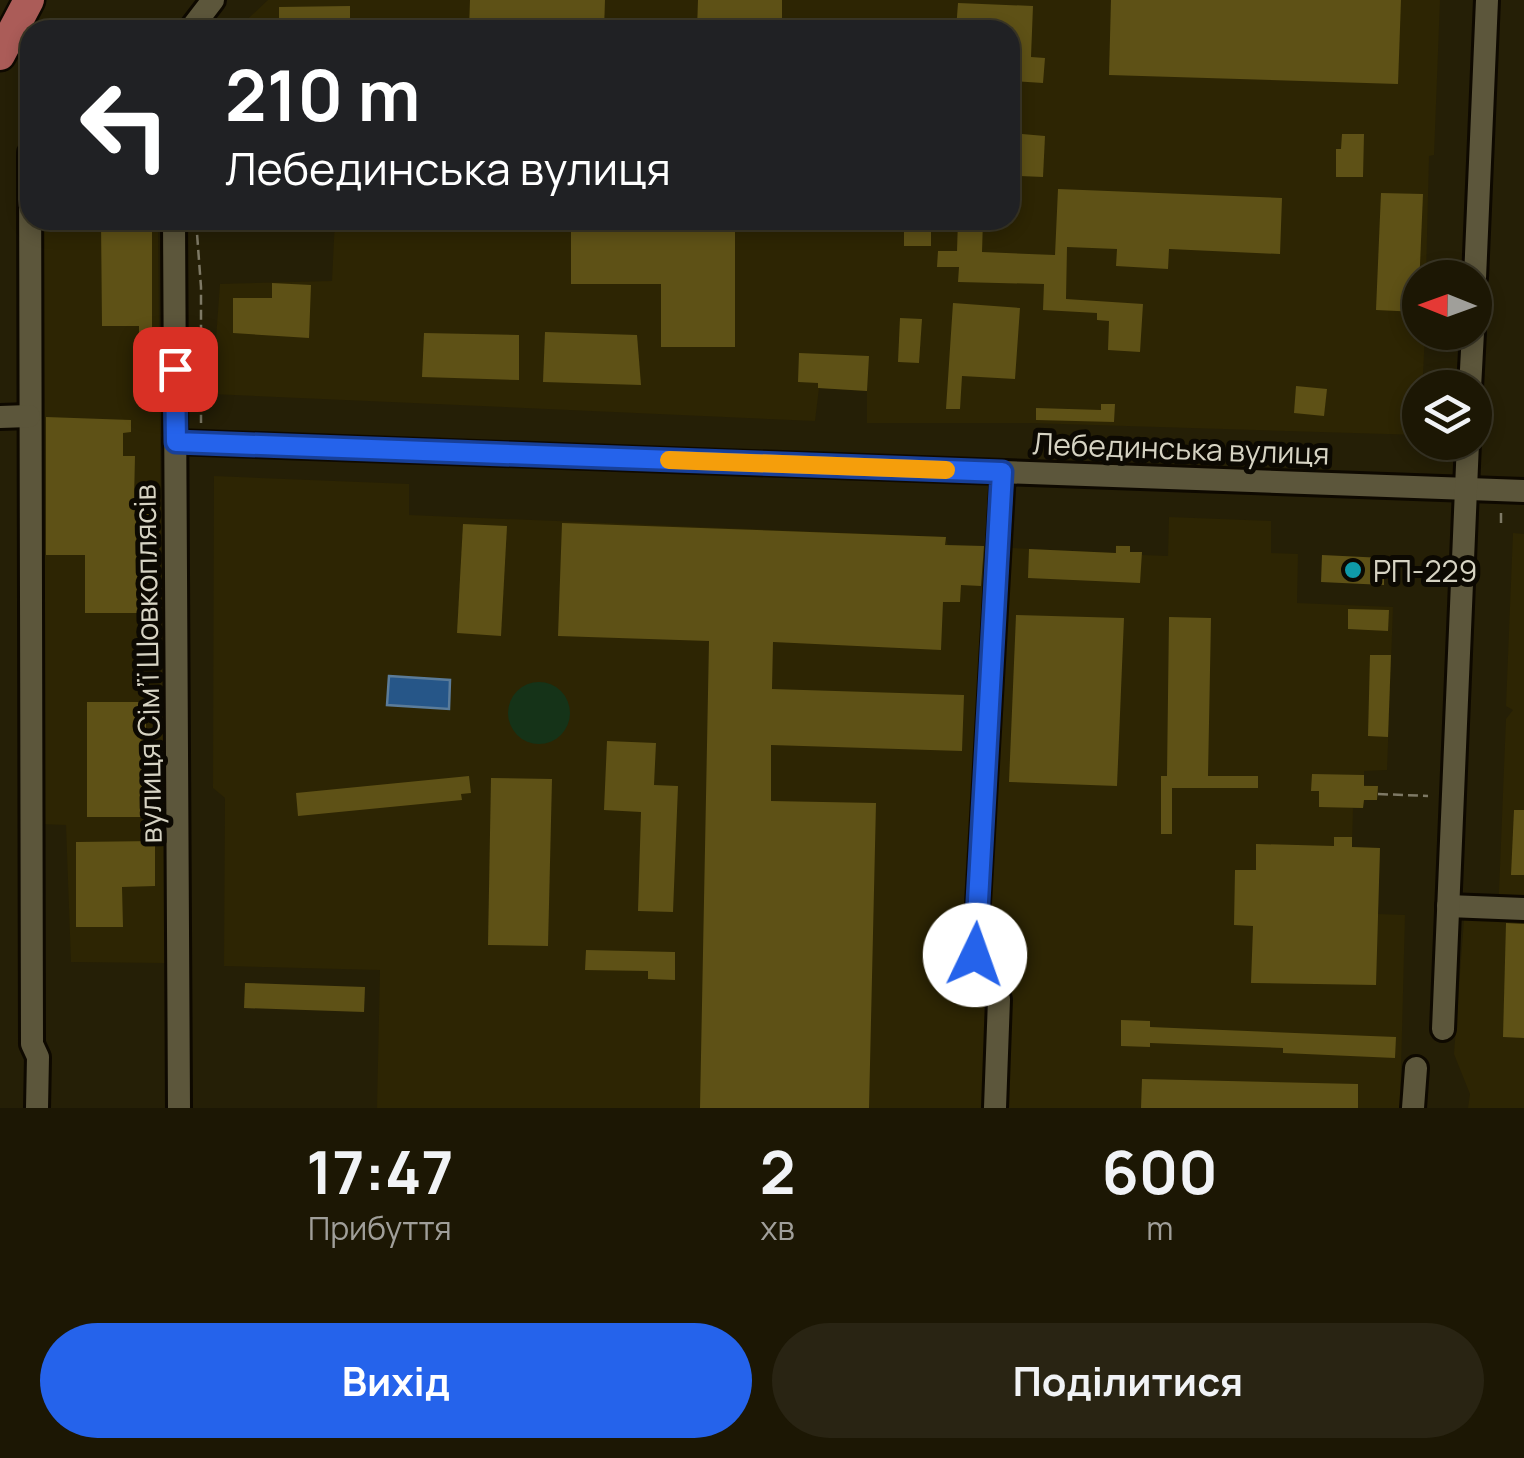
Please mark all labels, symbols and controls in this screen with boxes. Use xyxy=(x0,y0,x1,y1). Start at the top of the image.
text: 210 m xyxy=(225,46,420,142)
icon: left xyxy=(60,60,190,190)
text: Лебединська вулиця xyxy=(225,137,671,199)
north arrow xyxy=(1402,260,1492,350)
map controls xyxy=(1402,260,1492,460)
pin xyxy=(133,327,218,412)
icon: arrive xyxy=(148,342,203,397)
button: layers xyxy=(1402,370,1492,460)
street label: Лебединська вулиця xyxy=(1032,422,1330,474)
street label: вулиця Сімʼї Шовкоплясів xyxy=(123,484,171,844)
place label: РП-229 xyxy=(1373,550,1477,591)
marker: РП-229 xyxy=(1342,559,1364,581)
position arrow xyxy=(923,903,1027,1007)
text: 17:47 xyxy=(306,1130,454,1212)
text: 2 xyxy=(760,1130,795,1212)
text: 600 xyxy=(1102,1130,1218,1212)
text: Прибуття xyxy=(308,1206,452,1250)
text: хв xyxy=(761,1206,795,1250)
text: m xyxy=(1146,1206,1173,1250)
button: Вихід xyxy=(40,1323,752,1438)
button: Поділитися xyxy=(772,1323,1484,1438)

